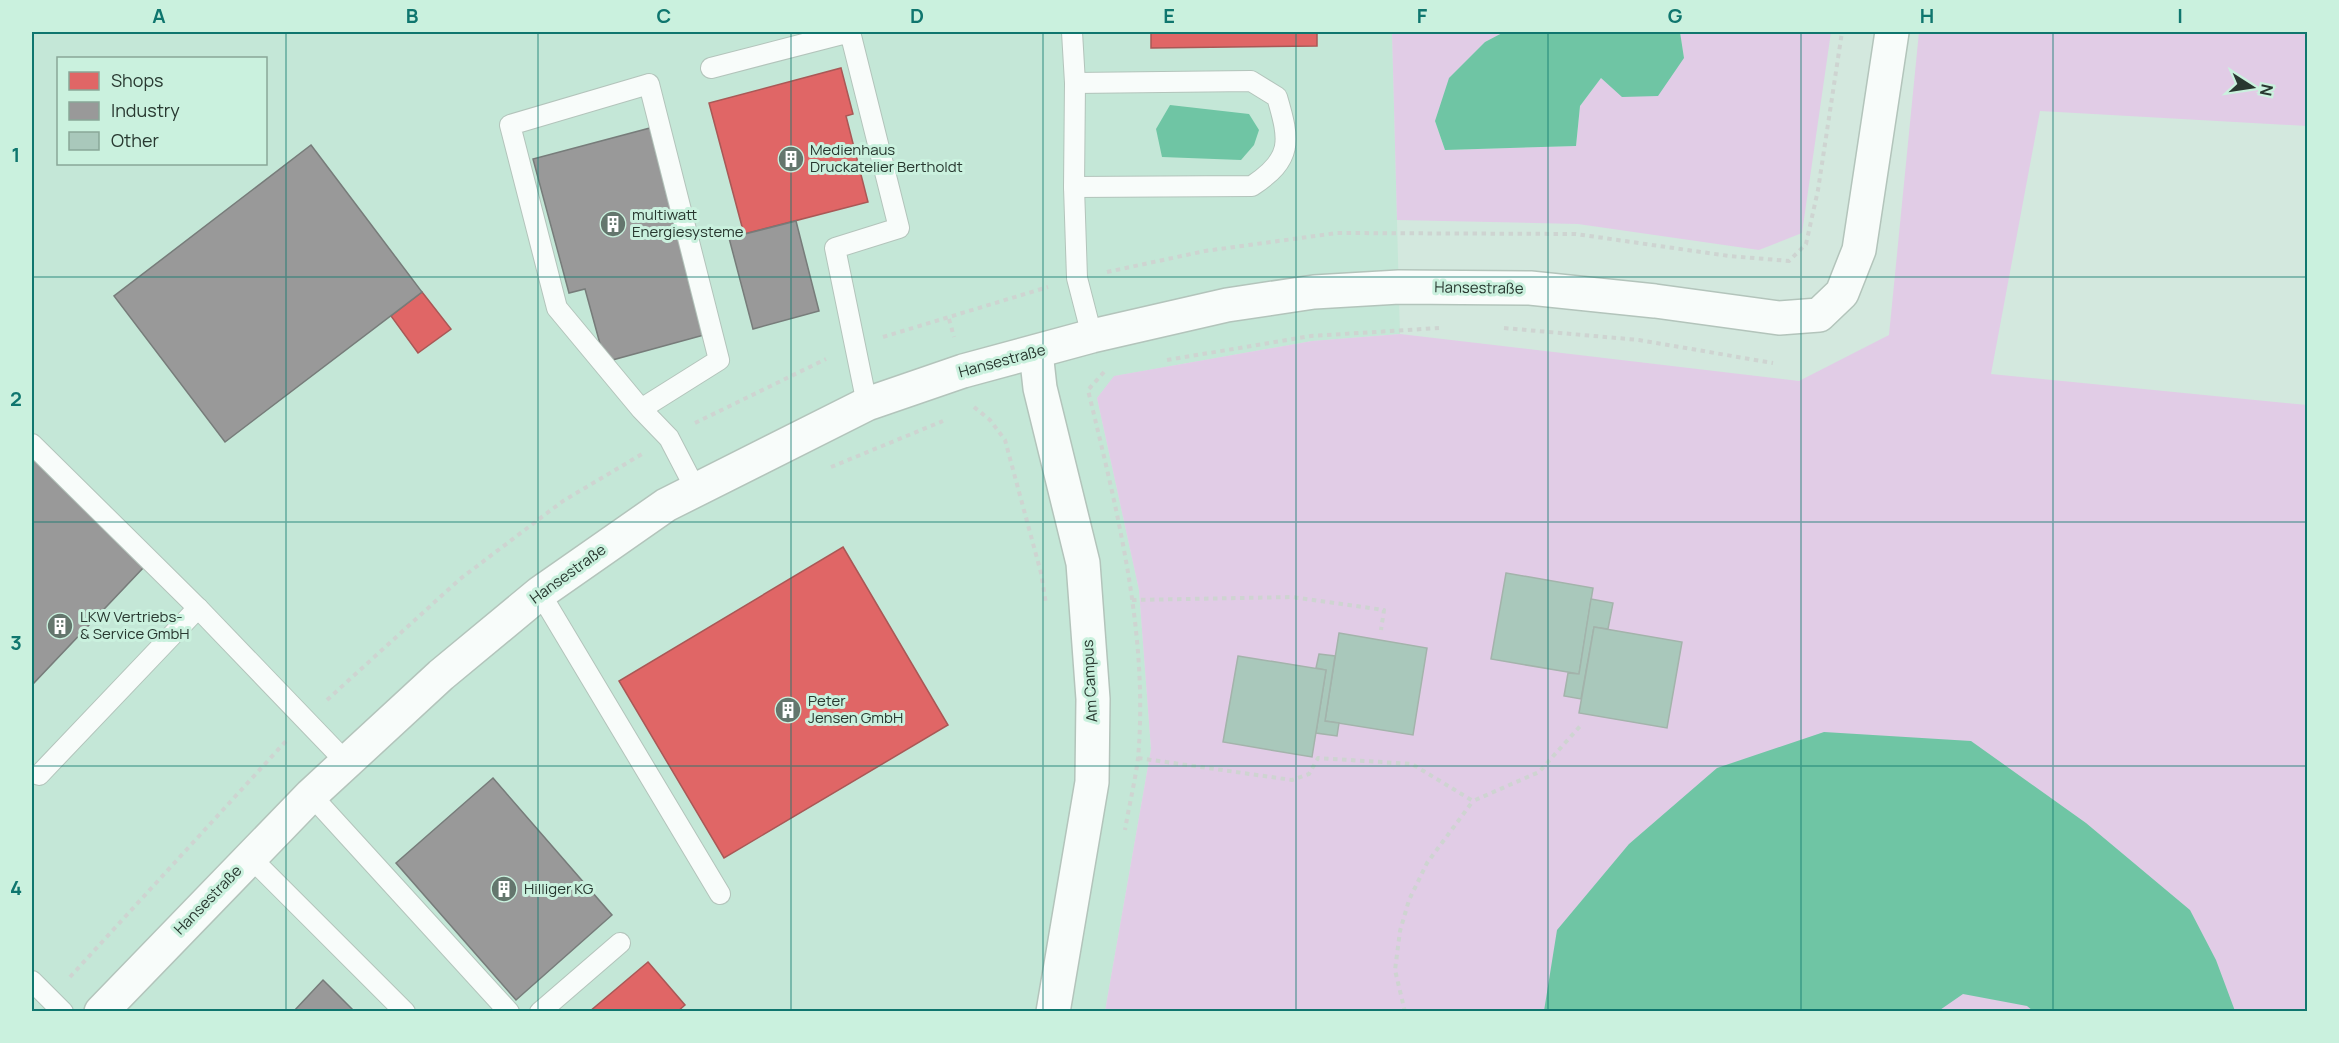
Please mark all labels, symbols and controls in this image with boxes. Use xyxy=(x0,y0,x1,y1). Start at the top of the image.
text: A xyxy=(152,2,166,29)
text: B xyxy=(406,2,419,29)
text: C xyxy=(657,2,671,29)
text: D xyxy=(910,2,924,29)
text: E xyxy=(1163,2,1175,29)
text: F xyxy=(1417,2,1428,29)
text: G xyxy=(1668,2,1683,29)
text: H xyxy=(1920,2,1934,29)
text: I xyxy=(2177,2,2183,29)
legend xyxy=(57,57,267,165)
north arrow xyxy=(2222,57,2282,117)
text: Shops xyxy=(111,68,163,92)
text: N xyxy=(2255,82,2279,98)
text: Industry xyxy=(111,98,180,122)
text: Other xyxy=(111,128,159,152)
place label: Medienhaus Druckatelier Bertholdt xyxy=(810,139,963,177)
text: 1 xyxy=(12,141,20,168)
building icon: Medienhaus Druckatelier Bertholdt xyxy=(776,144,806,174)
place label: multiwatt Energiesysteme xyxy=(632,204,744,242)
building icon: multiwatt Energiesysteme xyxy=(598,209,628,239)
street label: Hansestraße xyxy=(1434,276,1524,299)
street label: Hansestraße xyxy=(956,339,1048,382)
text: 2 xyxy=(10,385,22,412)
street label: Hansestraße xyxy=(525,539,610,608)
place label: LKW Vertriebs- & Service GmbH xyxy=(80,606,190,644)
building icon: LKW Vertriebs- & Service GmbH xyxy=(45,611,75,641)
text: 3 xyxy=(10,629,22,656)
street label: Am Campus xyxy=(1077,639,1102,723)
place label: Peter Jensen GmbH xyxy=(808,690,903,728)
building icon: Peter Jensen GmbH xyxy=(773,695,803,725)
street label: Hansestraße xyxy=(169,860,246,939)
text: 4 xyxy=(10,874,22,901)
building icon: Hilliger KG xyxy=(489,874,519,904)
place label: Hilliger KG xyxy=(524,878,594,899)

